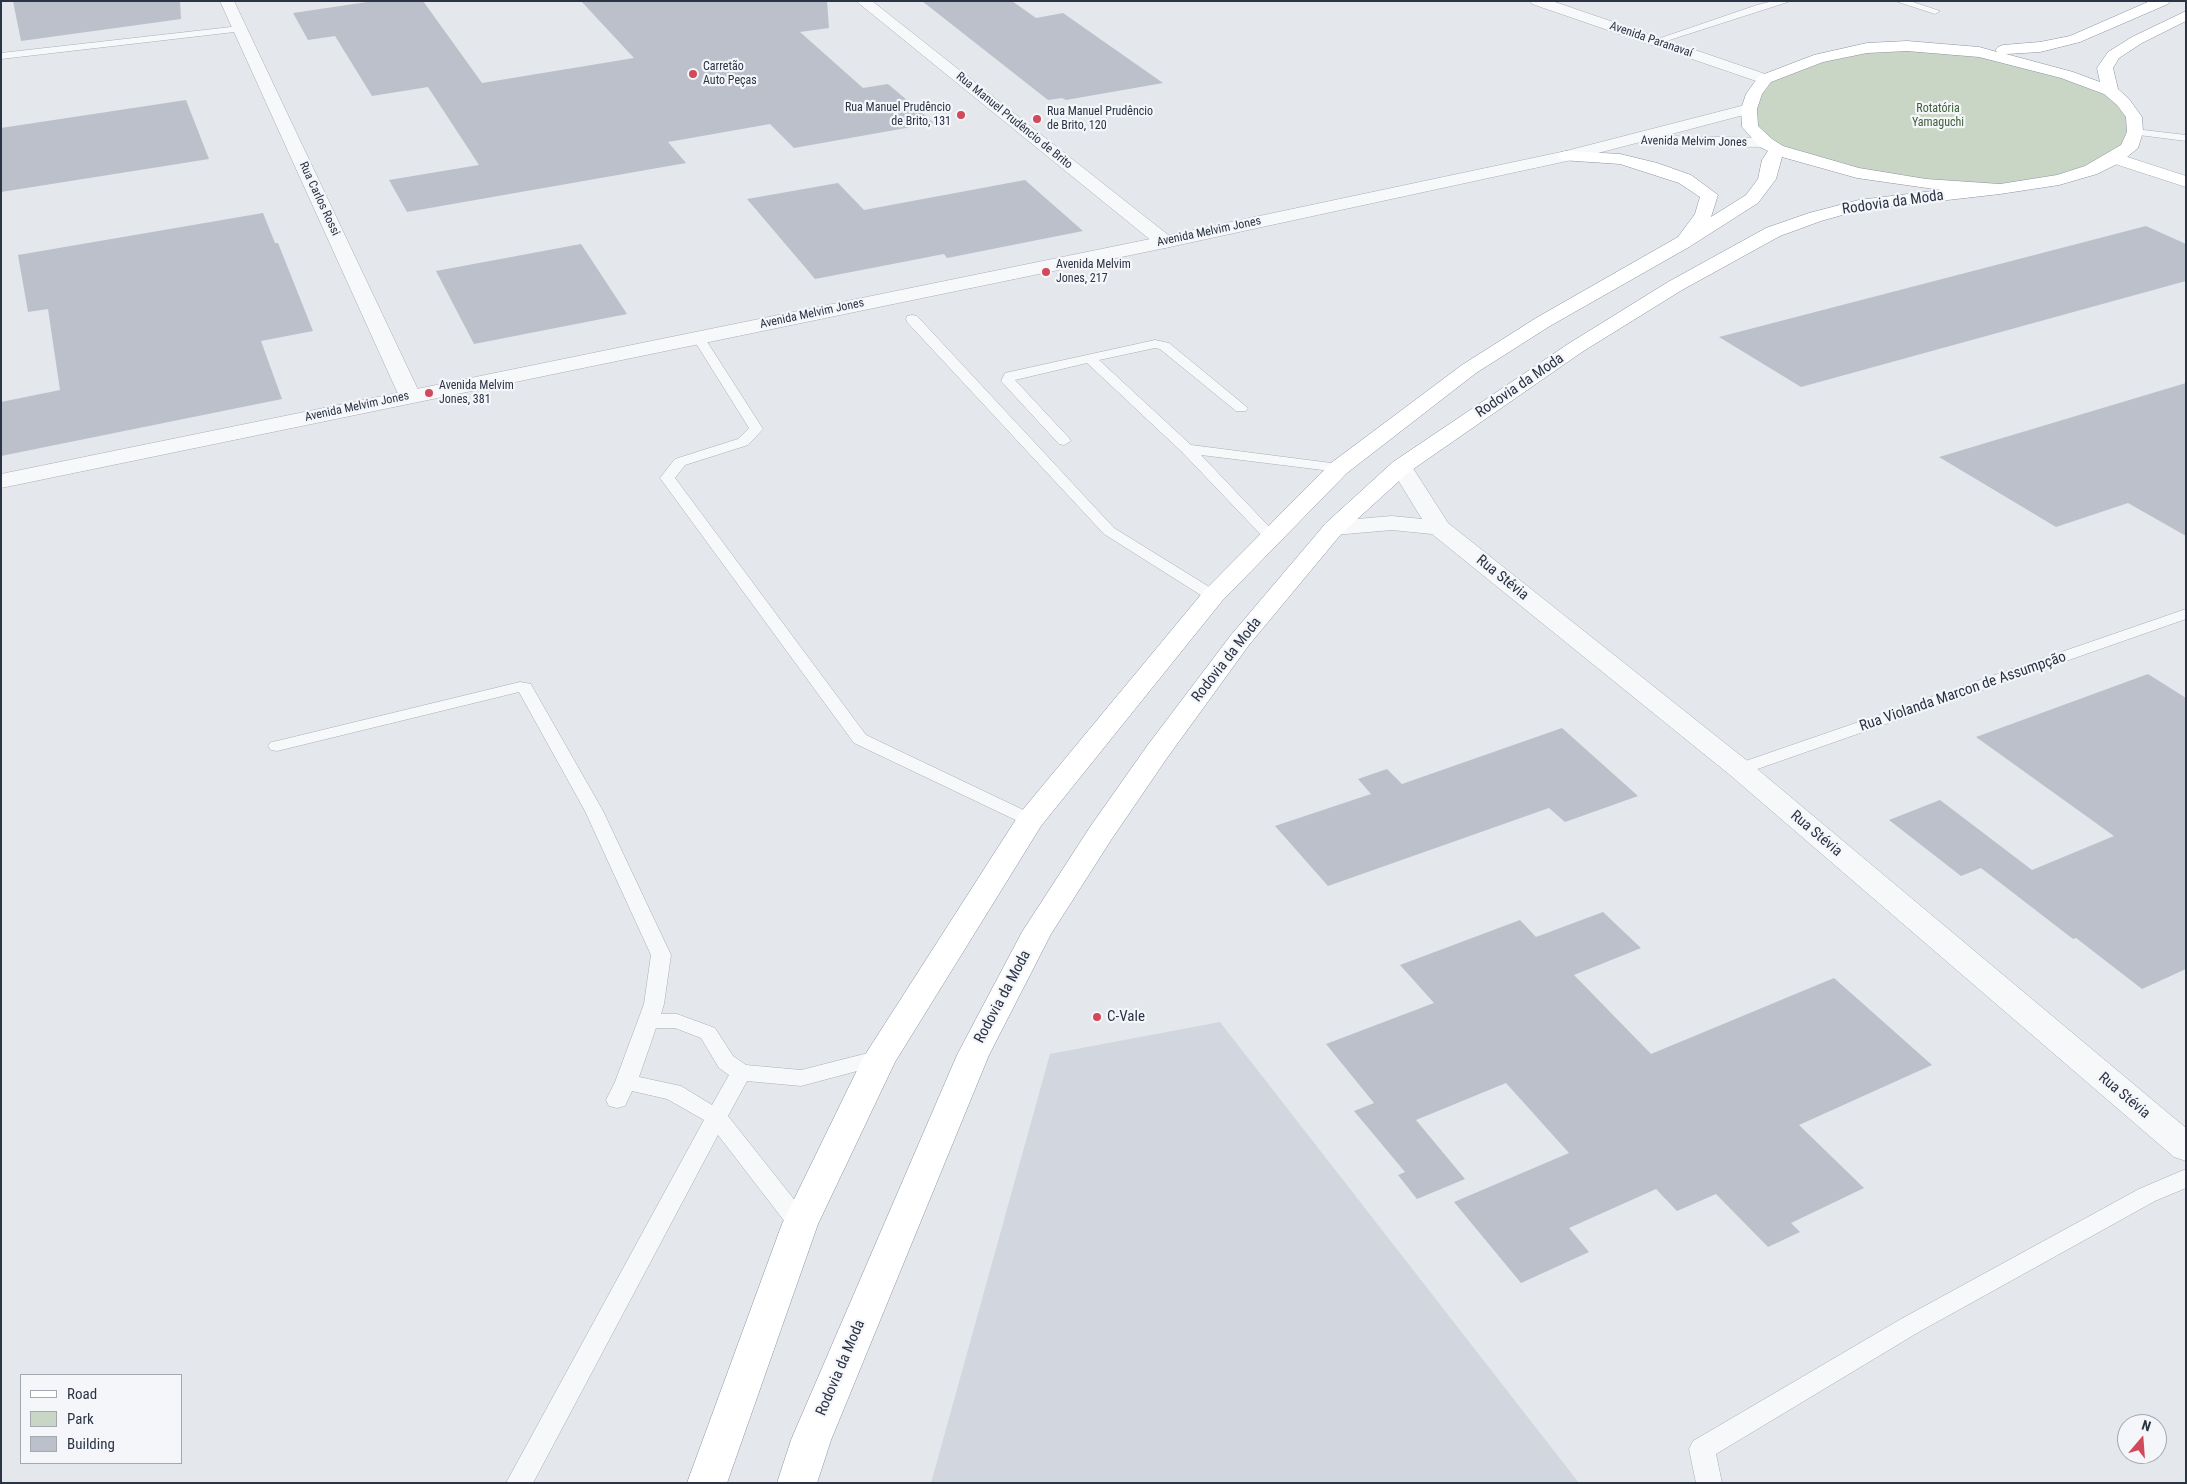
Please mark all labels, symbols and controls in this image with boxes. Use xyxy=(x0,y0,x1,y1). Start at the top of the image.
street label: Avenida Paranavaí xyxy=(1608,19,1694,61)
place label: Carretão Auto Peças xyxy=(703,60,757,88)
marker: Carretão Auto Peças xyxy=(687,68,699,80)
street label: Rua Manuel Prudêncio de Brito xyxy=(953,70,1075,172)
place label: Rua Manuel Prudêncio de Brito, 131 xyxy=(845,101,951,129)
park label: Rotatória Yamaguchi xyxy=(1912,102,1964,130)
place label: Rua Manuel Prudêncio de Brito, 120 xyxy=(1047,105,1153,133)
marker: Rua Manuel Prudêncio de Brito, 131 xyxy=(955,109,967,121)
marker: Rua Manuel Prudêncio de Brito, 120 xyxy=(1031,113,1043,125)
street label: Avenida Melvim Jones xyxy=(1641,134,1747,150)
street label: Rua Carlos Rossi xyxy=(296,160,342,238)
street label: Rodovia da Moda xyxy=(1841,187,1945,219)
street label: Avenida Melvim Jones xyxy=(1156,214,1262,250)
place label: Avenida Melvim Jones, 217 xyxy=(1056,258,1131,286)
marker: Avenida Melvim Jones, 217 xyxy=(1040,266,1052,278)
street label: Avenida Melvim Jones xyxy=(759,296,865,332)
street label: Rodovia da Moda xyxy=(1473,350,1567,422)
place label: Avenida Melvim Jones, 381 xyxy=(439,379,514,407)
marker: Avenida Melvim Jones, 381 xyxy=(423,387,435,399)
street label: Avenida Melvim Jones xyxy=(304,389,410,425)
street label: Rua Stévia xyxy=(1472,551,1532,605)
street label: Rodovia da Moda xyxy=(1188,614,1266,706)
street label: Rua Violanda Marcon de Assumpção xyxy=(1857,648,2069,736)
street label: Rua Stévia xyxy=(1786,807,1846,861)
street label: Rodovia da Moda xyxy=(971,948,1035,1046)
place label: C-Vale xyxy=(1107,1008,1145,1026)
marker: C-Vale xyxy=(1091,1011,1103,1023)
street label: Rua Stévia xyxy=(2094,1069,2154,1123)
street label: Rodovia da Moda xyxy=(813,1317,869,1419)
legend xyxy=(20,1374,182,1464)
text: Road xyxy=(67,1385,97,1403)
text: Park xyxy=(67,1410,94,1428)
north arrow xyxy=(2117,1414,2167,1464)
text: N xyxy=(2140,1417,2153,1435)
text: Building xyxy=(67,1435,115,1453)

